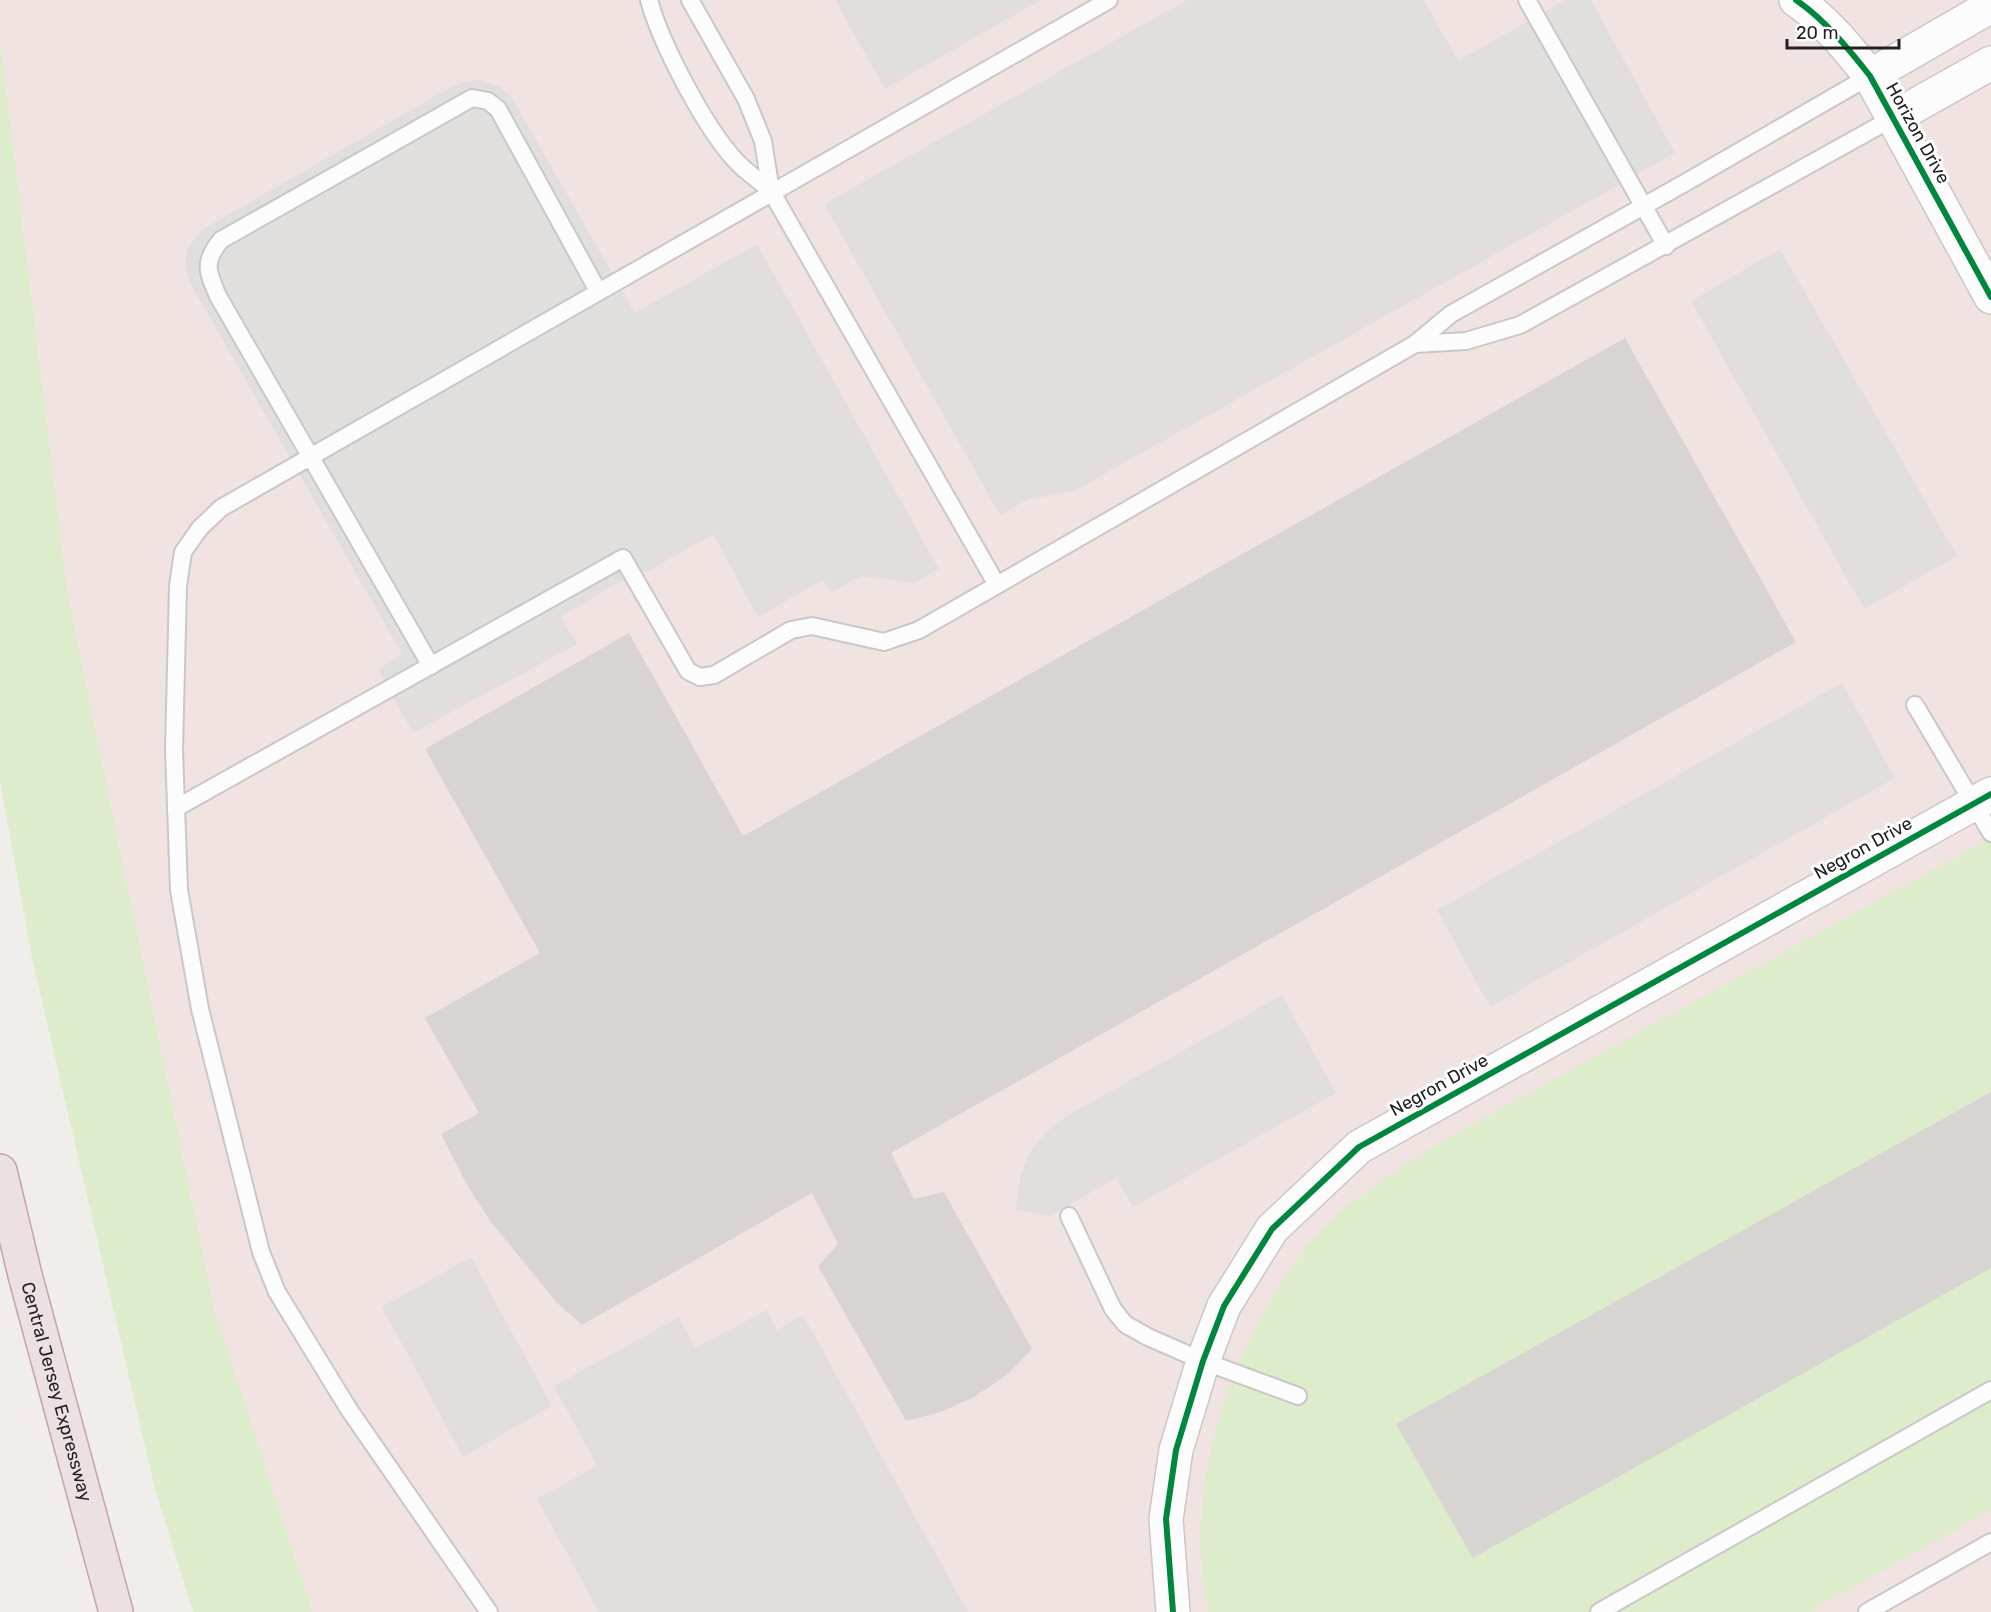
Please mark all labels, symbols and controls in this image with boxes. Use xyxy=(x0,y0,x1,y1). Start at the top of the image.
scale bar xyxy=(1787,12,1900,50)
text: 20 m xyxy=(1796,22,1838,44)
street label: Horizon Drive xyxy=(1881,79,1955,187)
street label: Negron Drive xyxy=(1810,812,1916,884)
street label: Negron Drive xyxy=(1386,1049,1492,1121)
street label: Central Jersey Expressway xyxy=(16,1280,97,1504)

